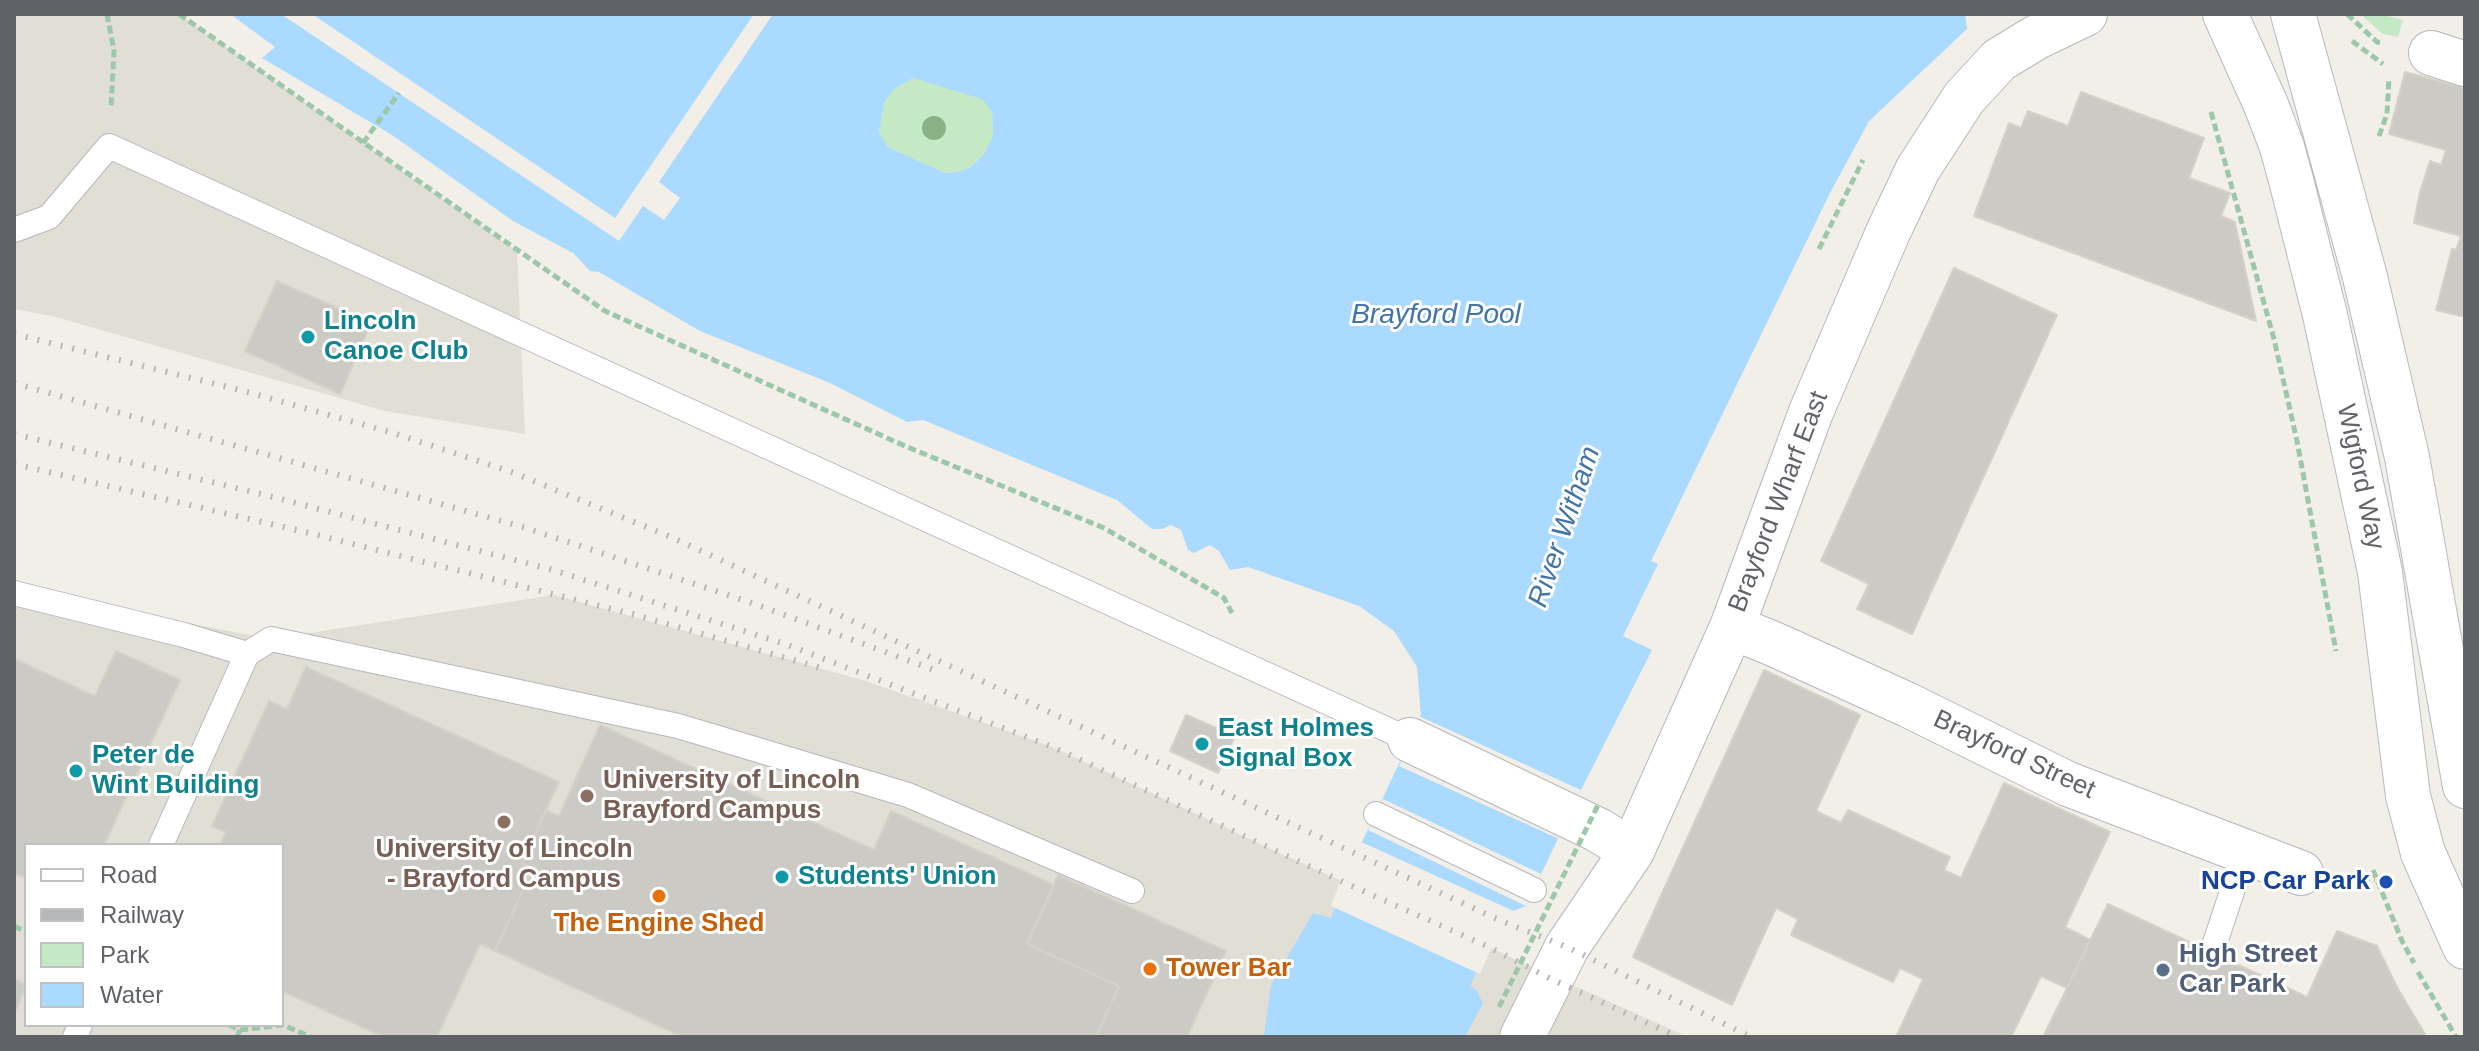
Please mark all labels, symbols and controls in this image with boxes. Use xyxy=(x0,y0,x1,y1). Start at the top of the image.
water label: Brayford Pool xyxy=(1351,298,1521,332)
place label: Lincoln Canoe Club xyxy=(324,306,468,368)
marker: Lincoln Canoe Club xyxy=(299,328,317,346)
street label: Brayford Wharf East xyxy=(1722,387,1836,617)
street label: Wigford Way xyxy=(2329,401,2391,553)
water label: River Witham xyxy=(1522,442,1608,612)
street label: Brayford Street xyxy=(1928,704,2100,806)
place label: East Holmes Signal Box xyxy=(1218,713,1374,774)
marker: East Holmes Signal Box xyxy=(1193,735,1211,753)
place label: Peter de Wint Building xyxy=(92,740,259,802)
marker: Peter de Wint Building xyxy=(67,762,85,780)
place label: University of Lincoln Brayford Campus xyxy=(603,765,860,826)
marker: University of Lincoln Brayford Campus xyxy=(578,787,596,805)
marker: University of Lincoln - Brayford Campus xyxy=(495,813,513,831)
place label: University of Lincoln - Brayford Campus xyxy=(375,834,633,896)
legend xyxy=(24,843,284,1027)
text: Road xyxy=(100,861,157,888)
place label: Students' Union xyxy=(798,861,996,893)
place label: NCP Car Park xyxy=(2201,866,2370,898)
marker: Students' Union xyxy=(773,868,791,886)
marker: NCP Car Park xyxy=(2377,873,2395,891)
marker: The Engine Shed xyxy=(650,887,668,905)
text: Railway xyxy=(100,901,184,928)
place label: The Engine Shed xyxy=(554,908,764,940)
place label: High Street Car Park xyxy=(2179,939,2318,1000)
text: Park xyxy=(100,941,149,968)
place label: Tower Bar xyxy=(1166,953,1291,985)
marker: Tower Bar xyxy=(1141,960,1159,978)
marker: High Street Car Park xyxy=(2154,961,2172,979)
text: Water xyxy=(100,981,163,1008)

